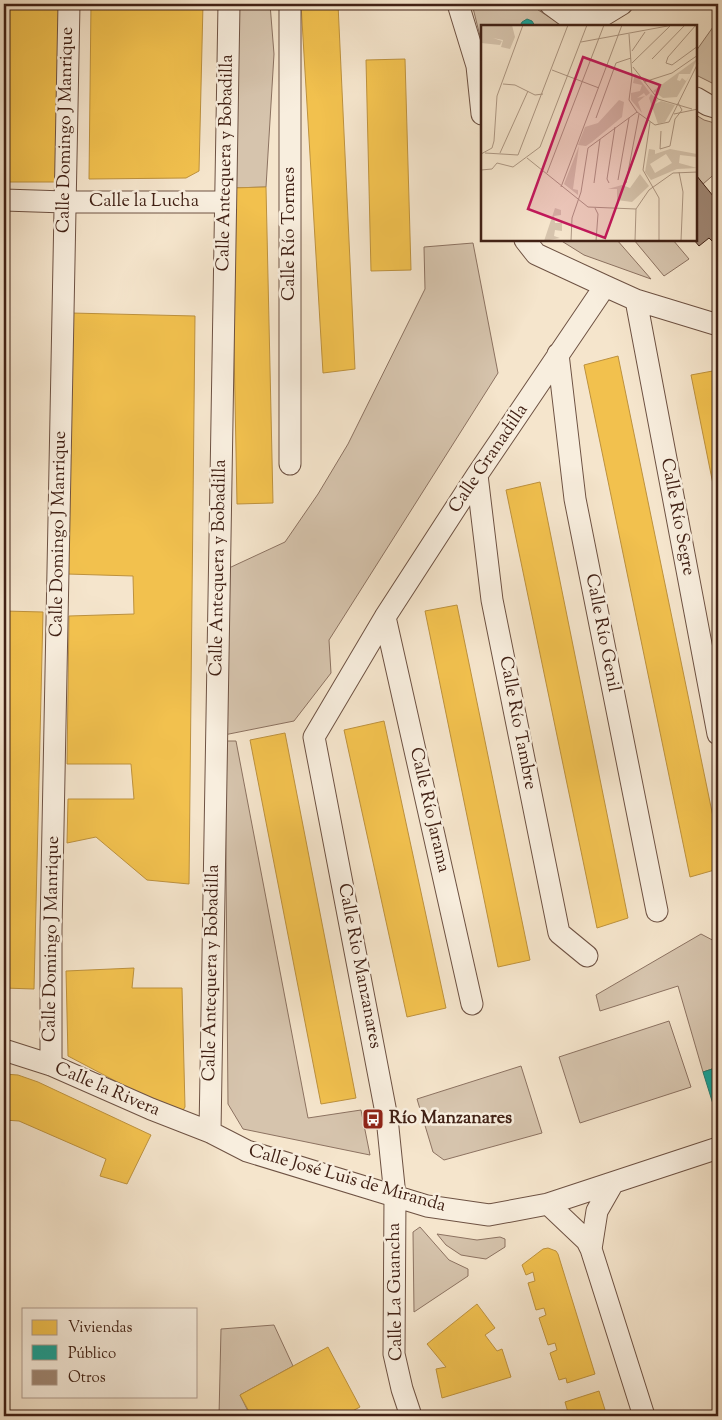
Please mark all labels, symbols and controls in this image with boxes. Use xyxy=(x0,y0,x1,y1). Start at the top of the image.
inset map xyxy=(481,25,697,241)
street label: Calle Domingo J Manrique xyxy=(51,27,81,233)
street label: Calle Antequera y Bobadilla xyxy=(211,54,241,272)
street label: Calle Río Tormes xyxy=(277,167,303,301)
street label: Calle la Lucha xyxy=(89,189,199,215)
street label: Calle Granadilla xyxy=(443,399,535,519)
street label: Calle Domingo J Manrique xyxy=(44,431,74,637)
street label: Calle Río Segre xyxy=(653,456,701,578)
street label: Calle Antequera y Bobadilla xyxy=(204,459,234,677)
street label: Calle Río Genil xyxy=(578,572,626,694)
street label: Calle Río Tambre xyxy=(491,654,543,792)
street label: Calle Río Jarama xyxy=(402,745,456,875)
street label: Calle Domingo J Manrique xyxy=(37,836,67,1042)
street label: Calle Antequera y Bobadilla xyxy=(197,864,227,1082)
street label: Calle Rio Manzanares xyxy=(330,881,388,1051)
street label: Calle la Rivera xyxy=(50,1056,164,1124)
place label: Río Manzanares xyxy=(389,1106,512,1132)
bus stop icon: Río Manzanares xyxy=(361,1107,385,1131)
street label: Calle José Luis de Miranda xyxy=(245,1138,449,1220)
street label: Calle La Guancha xyxy=(382,1223,410,1361)
legend xyxy=(22,1308,198,1398)
text: Viviendas xyxy=(68,1318,133,1339)
text: Público xyxy=(68,1344,116,1365)
text: Otros xyxy=(68,1368,106,1389)

